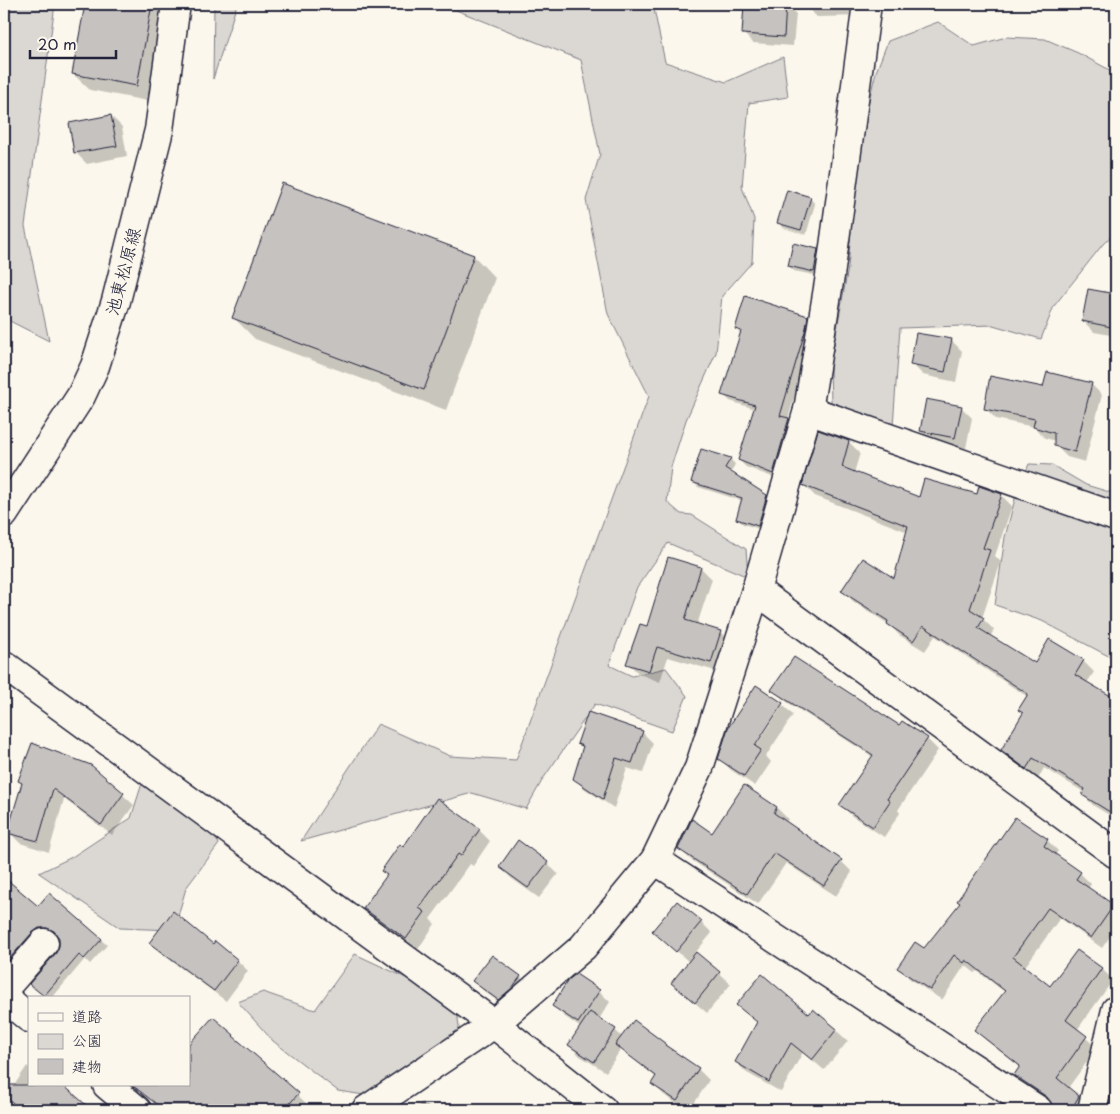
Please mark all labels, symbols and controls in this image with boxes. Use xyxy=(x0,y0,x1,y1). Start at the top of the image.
scale bar xyxy=(30,28,116,60)
text: 20 m xyxy=(38,32,77,55)
street label: 池東松原線 xyxy=(97,224,147,318)
legend xyxy=(28,996,190,1086)
text: 道路 xyxy=(72,1004,102,1027)
text: 公園 xyxy=(72,1028,102,1051)
text: 建物 xyxy=(72,1054,102,1077)

